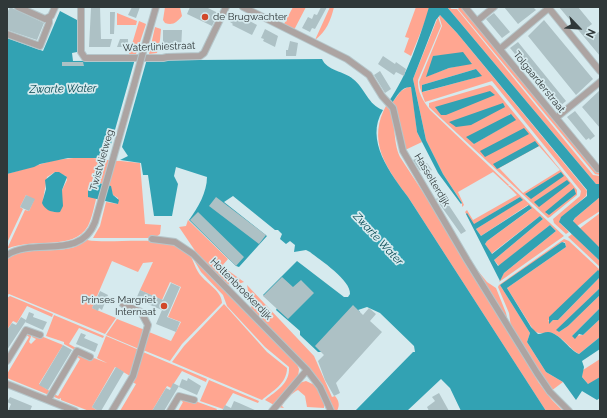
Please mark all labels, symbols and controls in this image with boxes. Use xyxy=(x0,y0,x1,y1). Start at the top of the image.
north arrow xyxy=(559,8,599,48)
place label: de Brugwachter xyxy=(213,11,287,23)
marker: de Brugwachter xyxy=(200,12,210,22)
text: N xyxy=(583,27,598,40)
street label: Waterliniestraat xyxy=(122,40,196,54)
street label: Tolgaarderstraat xyxy=(511,49,567,115)
water label: Zwarte Water xyxy=(29,82,97,96)
street label: Twistvlietweg xyxy=(88,128,116,192)
street label: Hasselterdijk xyxy=(412,151,452,209)
water label: Zwarte Water xyxy=(350,210,406,268)
street label: Holtenbroekerdijk xyxy=(208,256,274,322)
place label: Prinses Margriet Internaat xyxy=(82,294,156,318)
marker: Prinses Margriet Internaat xyxy=(159,301,169,311)

